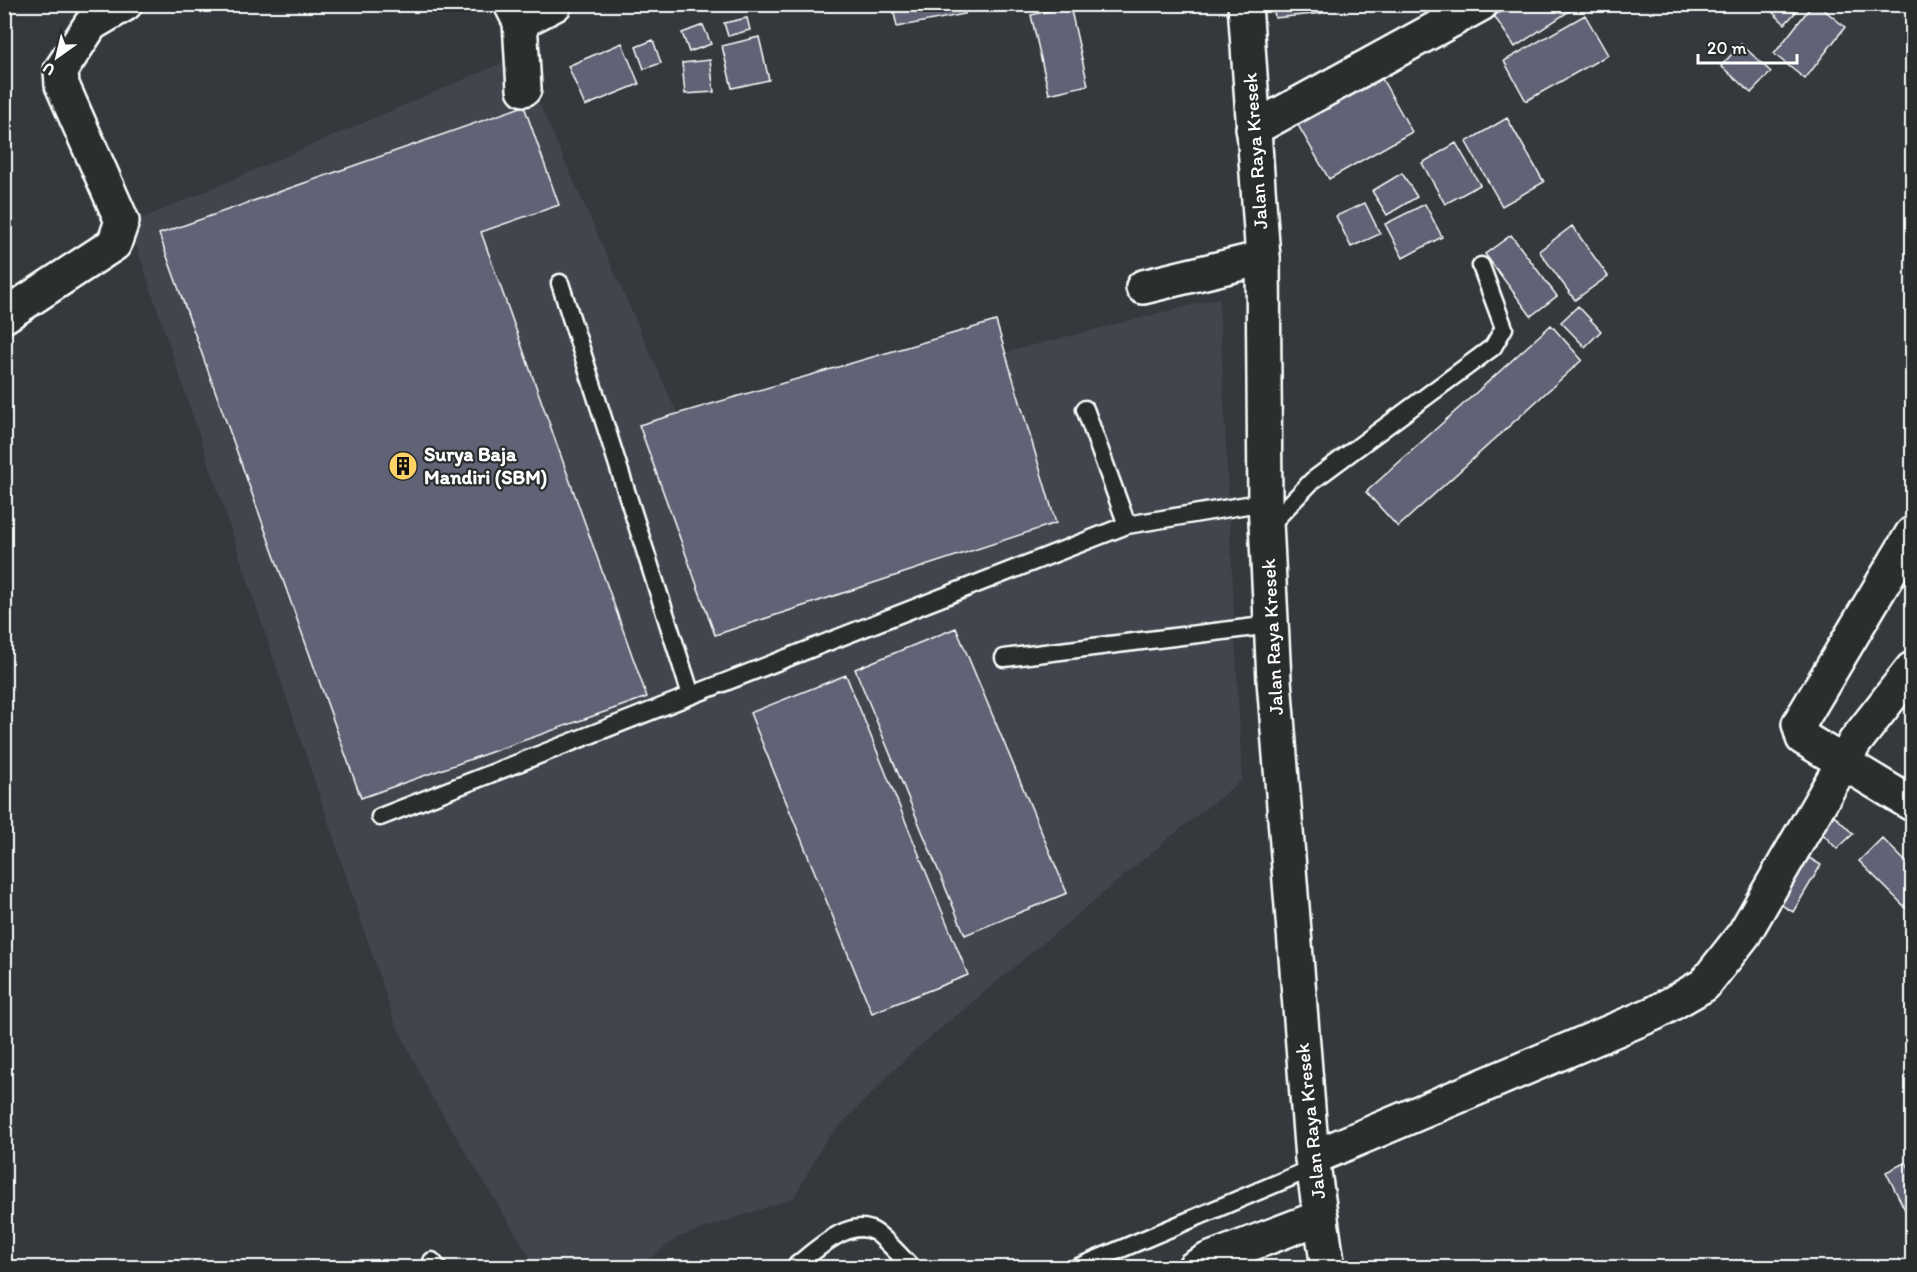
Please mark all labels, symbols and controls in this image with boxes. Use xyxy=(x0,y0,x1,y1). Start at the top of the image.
north arrow xyxy=(27,27,87,87)
scale bar xyxy=(1698,27,1797,65)
text: 20 m xyxy=(1707,37,1747,59)
text: U xyxy=(39,58,59,80)
street label: Jalan Raya Kresek xyxy=(1238,71,1272,230)
place label: Surya Baja Mandiri (SBM) xyxy=(424,442,547,490)
building icon: Surya Baja Mandiri (SBM) xyxy=(387,450,419,482)
street label: Jalan Raya Kresek xyxy=(1256,557,1288,716)
street label: Jalan Raya Kresek xyxy=(1290,1041,1330,1200)

